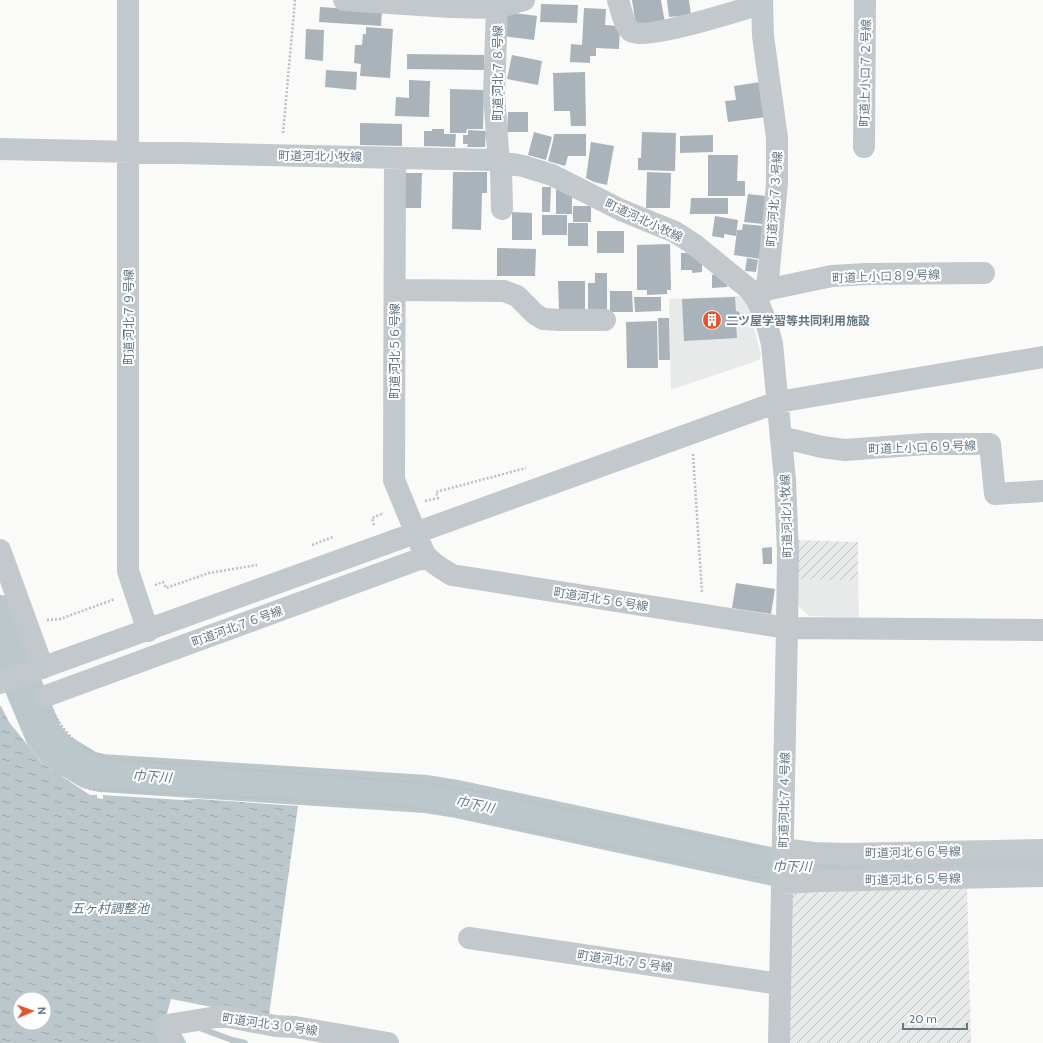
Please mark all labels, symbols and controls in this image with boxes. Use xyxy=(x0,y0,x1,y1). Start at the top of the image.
street label: 町道上小口７２号線 xyxy=(857,19,873,127)
street label: 町道河北７８号線 xyxy=(490,25,505,121)
street label: 町道河北小牧線 xyxy=(278,148,362,164)
street label: 町道河北７３号線 xyxy=(763,151,785,247)
street label: 町道河北小牧線 xyxy=(603,195,685,245)
street label: 町道上小口８９号線 xyxy=(832,267,940,285)
street label: 町道河北７９号線 xyxy=(121,269,136,365)
street label: 町道河北５６号線 xyxy=(387,303,402,399)
building icon: 二ツ屋学習等共同利用施設 xyxy=(701,309,723,331)
place label: 二ツ屋学習等共同利用施設 xyxy=(726,313,870,328)
street label: 町道上小口６９号線 xyxy=(868,438,976,456)
street label: 町道河北小牧線 xyxy=(777,474,795,558)
street label: 町道河北５６号線 xyxy=(552,584,650,614)
street label: 町道河北７６号線 xyxy=(189,603,285,649)
street label: 町道河北７４号線 xyxy=(776,752,792,848)
water label: 巾下川 xyxy=(132,767,174,785)
water label: 巾下川 xyxy=(454,792,498,816)
street label: 町道河北６６号線 xyxy=(865,844,961,860)
water label: 巾下川 xyxy=(772,858,814,874)
street label: 町道河北６５号線 xyxy=(865,871,961,887)
water label: 五ヶ村調整池 xyxy=(71,900,151,916)
street label: 町道河北７５号線 xyxy=(576,947,674,975)
north arrow xyxy=(12,991,52,1031)
scale bar xyxy=(903,1005,967,1031)
text: N xyxy=(35,1007,49,1015)
street label: 町道河北３０号線 xyxy=(221,1010,319,1038)
text: 20 m xyxy=(909,1011,937,1026)

